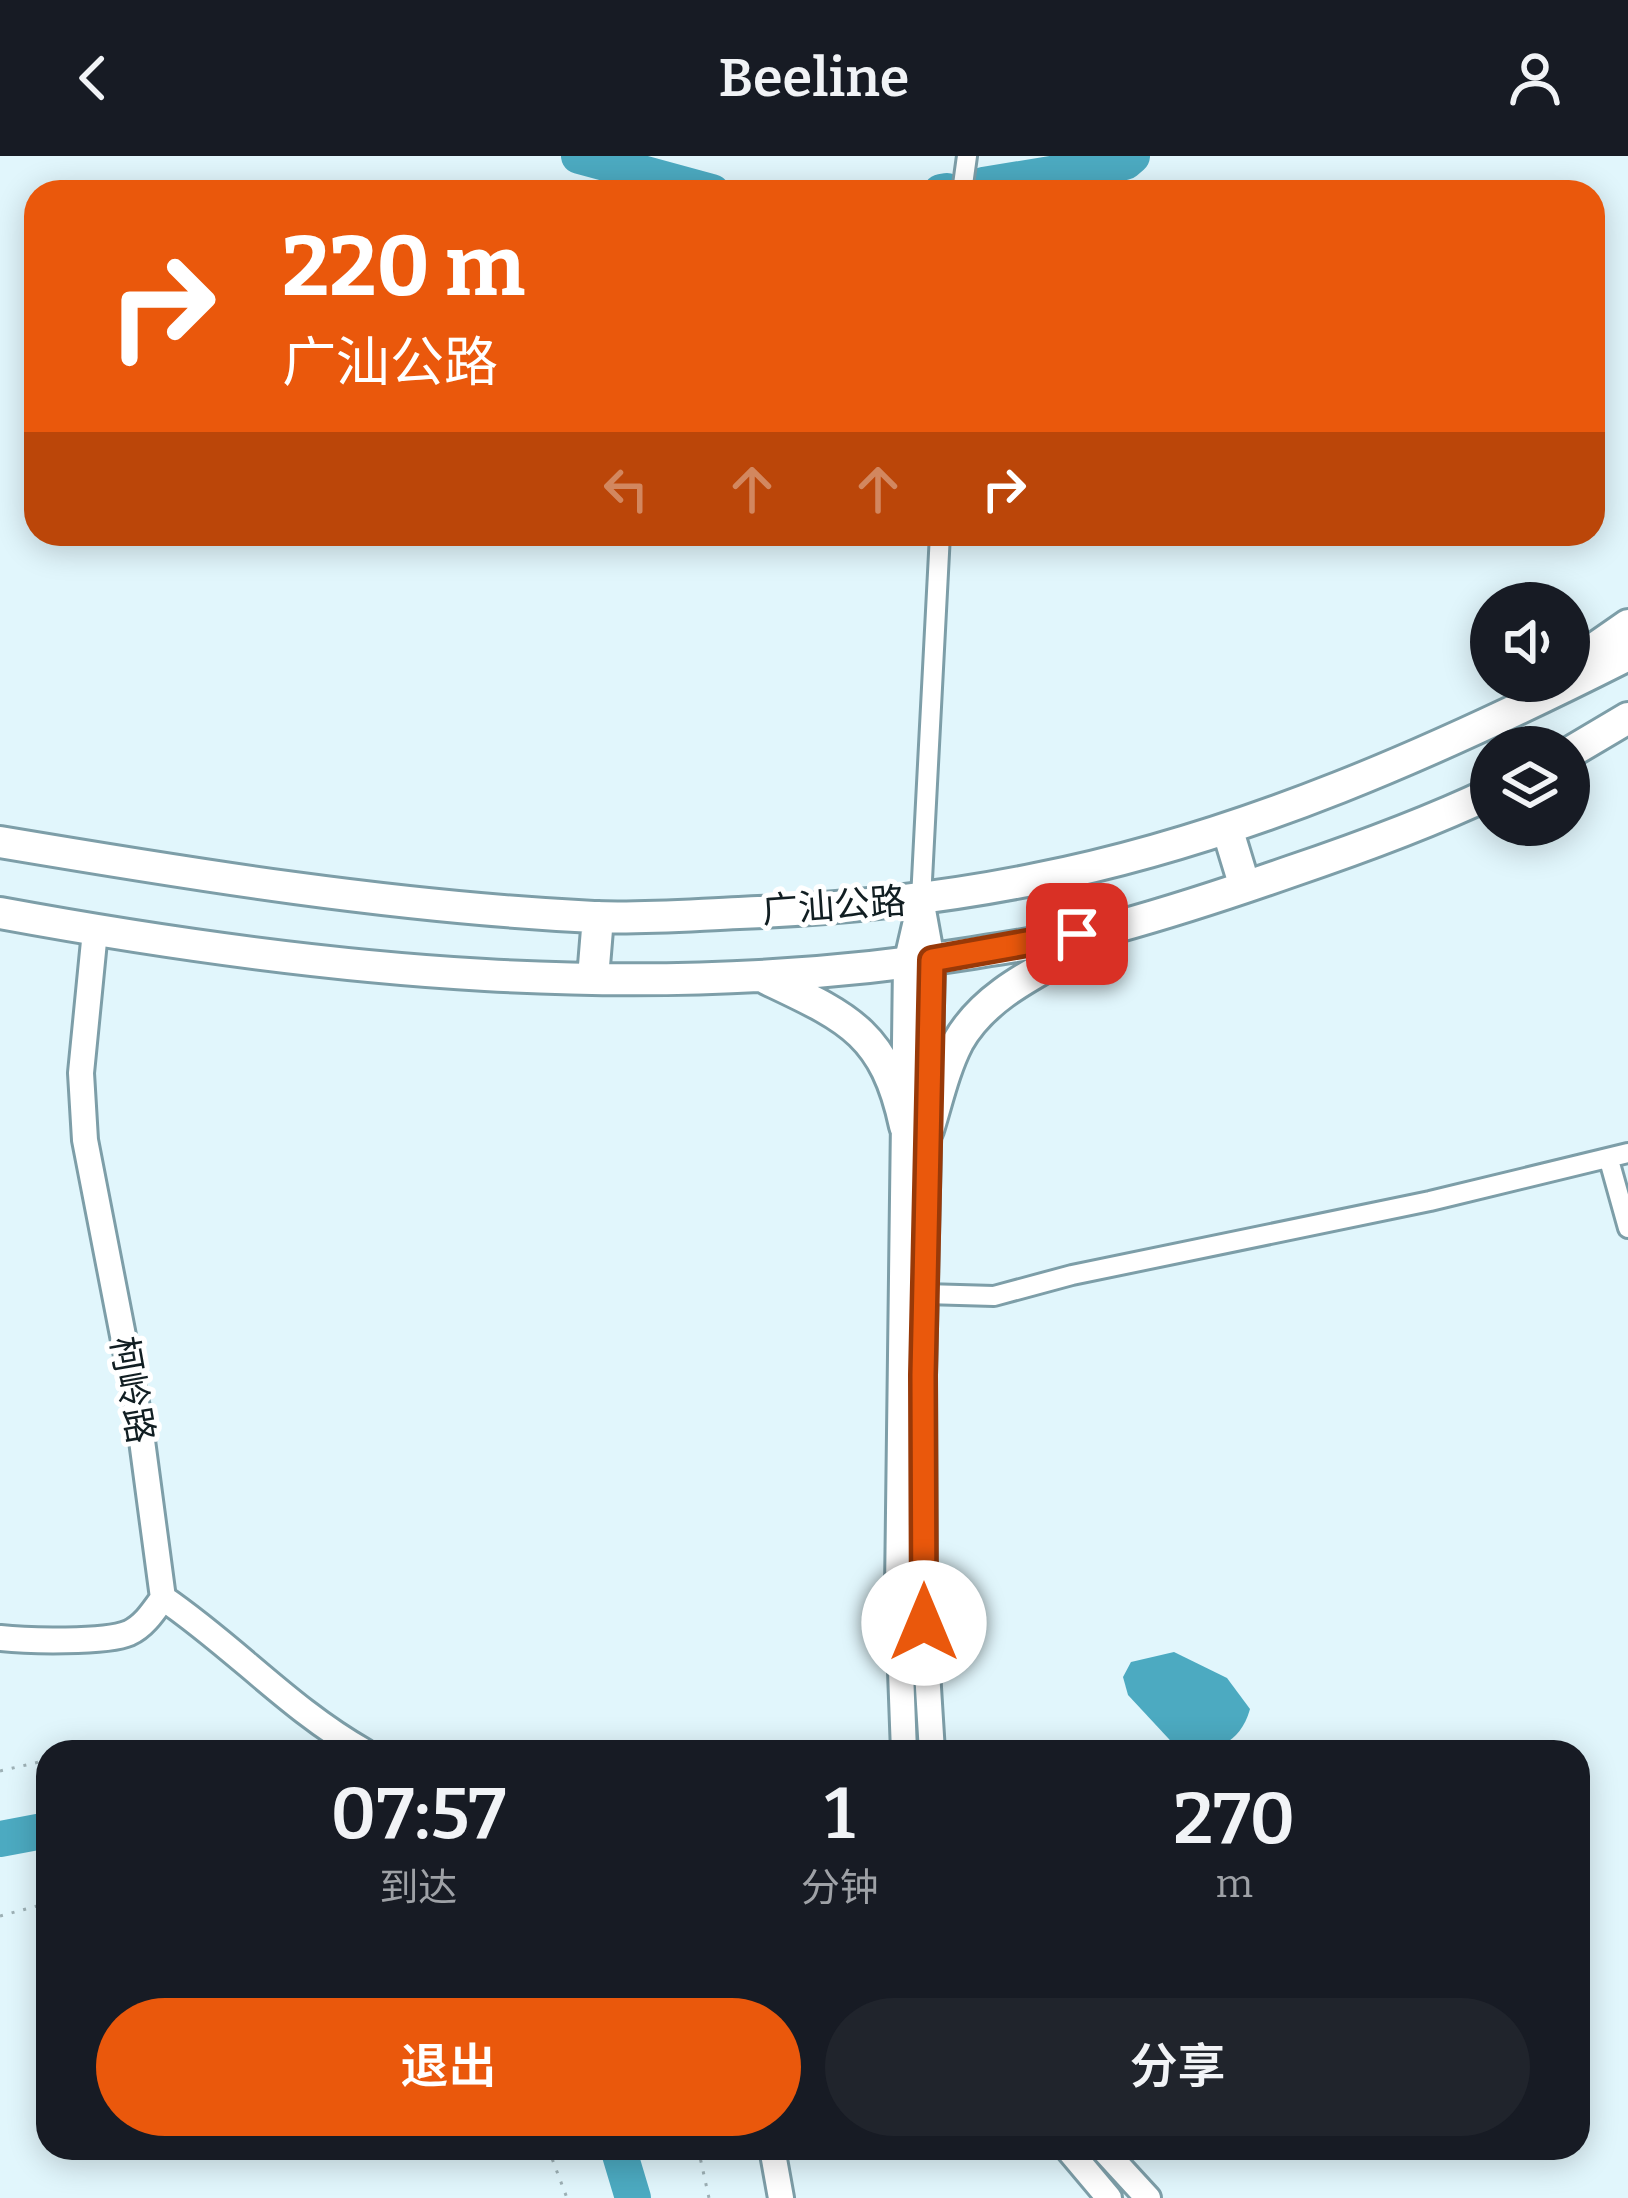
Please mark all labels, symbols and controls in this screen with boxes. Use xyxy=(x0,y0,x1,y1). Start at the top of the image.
icon: back xyxy=(60,45,126,111)
icon: person xyxy=(1502,45,1568,111)
text: Beeline xyxy=(719,46,909,110)
text: 220 m xyxy=(282,216,525,317)
icon: right xyxy=(84,228,240,384)
text: 广汕公路 xyxy=(282,331,498,395)
icon: left xyxy=(593,456,659,522)
icon: ahead xyxy=(719,456,785,522)
icon: ahead xyxy=(845,456,911,522)
icon: right xyxy=(971,456,1037,522)
map controls xyxy=(1470,582,1590,846)
button: sound xyxy=(1470,582,1590,702)
button: layers xyxy=(1470,726,1590,846)
street label: 广汕公路 xyxy=(761,879,907,933)
pin xyxy=(1026,883,1128,985)
icon: arrive xyxy=(1044,901,1110,967)
street label: 柯岭路 xyxy=(101,1333,163,1447)
position arrow xyxy=(861,1560,987,1686)
text: 07:57 xyxy=(331,1771,506,1857)
text: 1 xyxy=(824,1771,855,1857)
text: 270 xyxy=(1173,1776,1295,1862)
text: m xyxy=(1216,1861,1253,1907)
text: 到达 xyxy=(379,1865,457,1911)
text: 分钟 xyxy=(801,1865,879,1911)
button: 退出 xyxy=(96,1998,801,2136)
button: 分享 xyxy=(825,1998,1530,2136)

